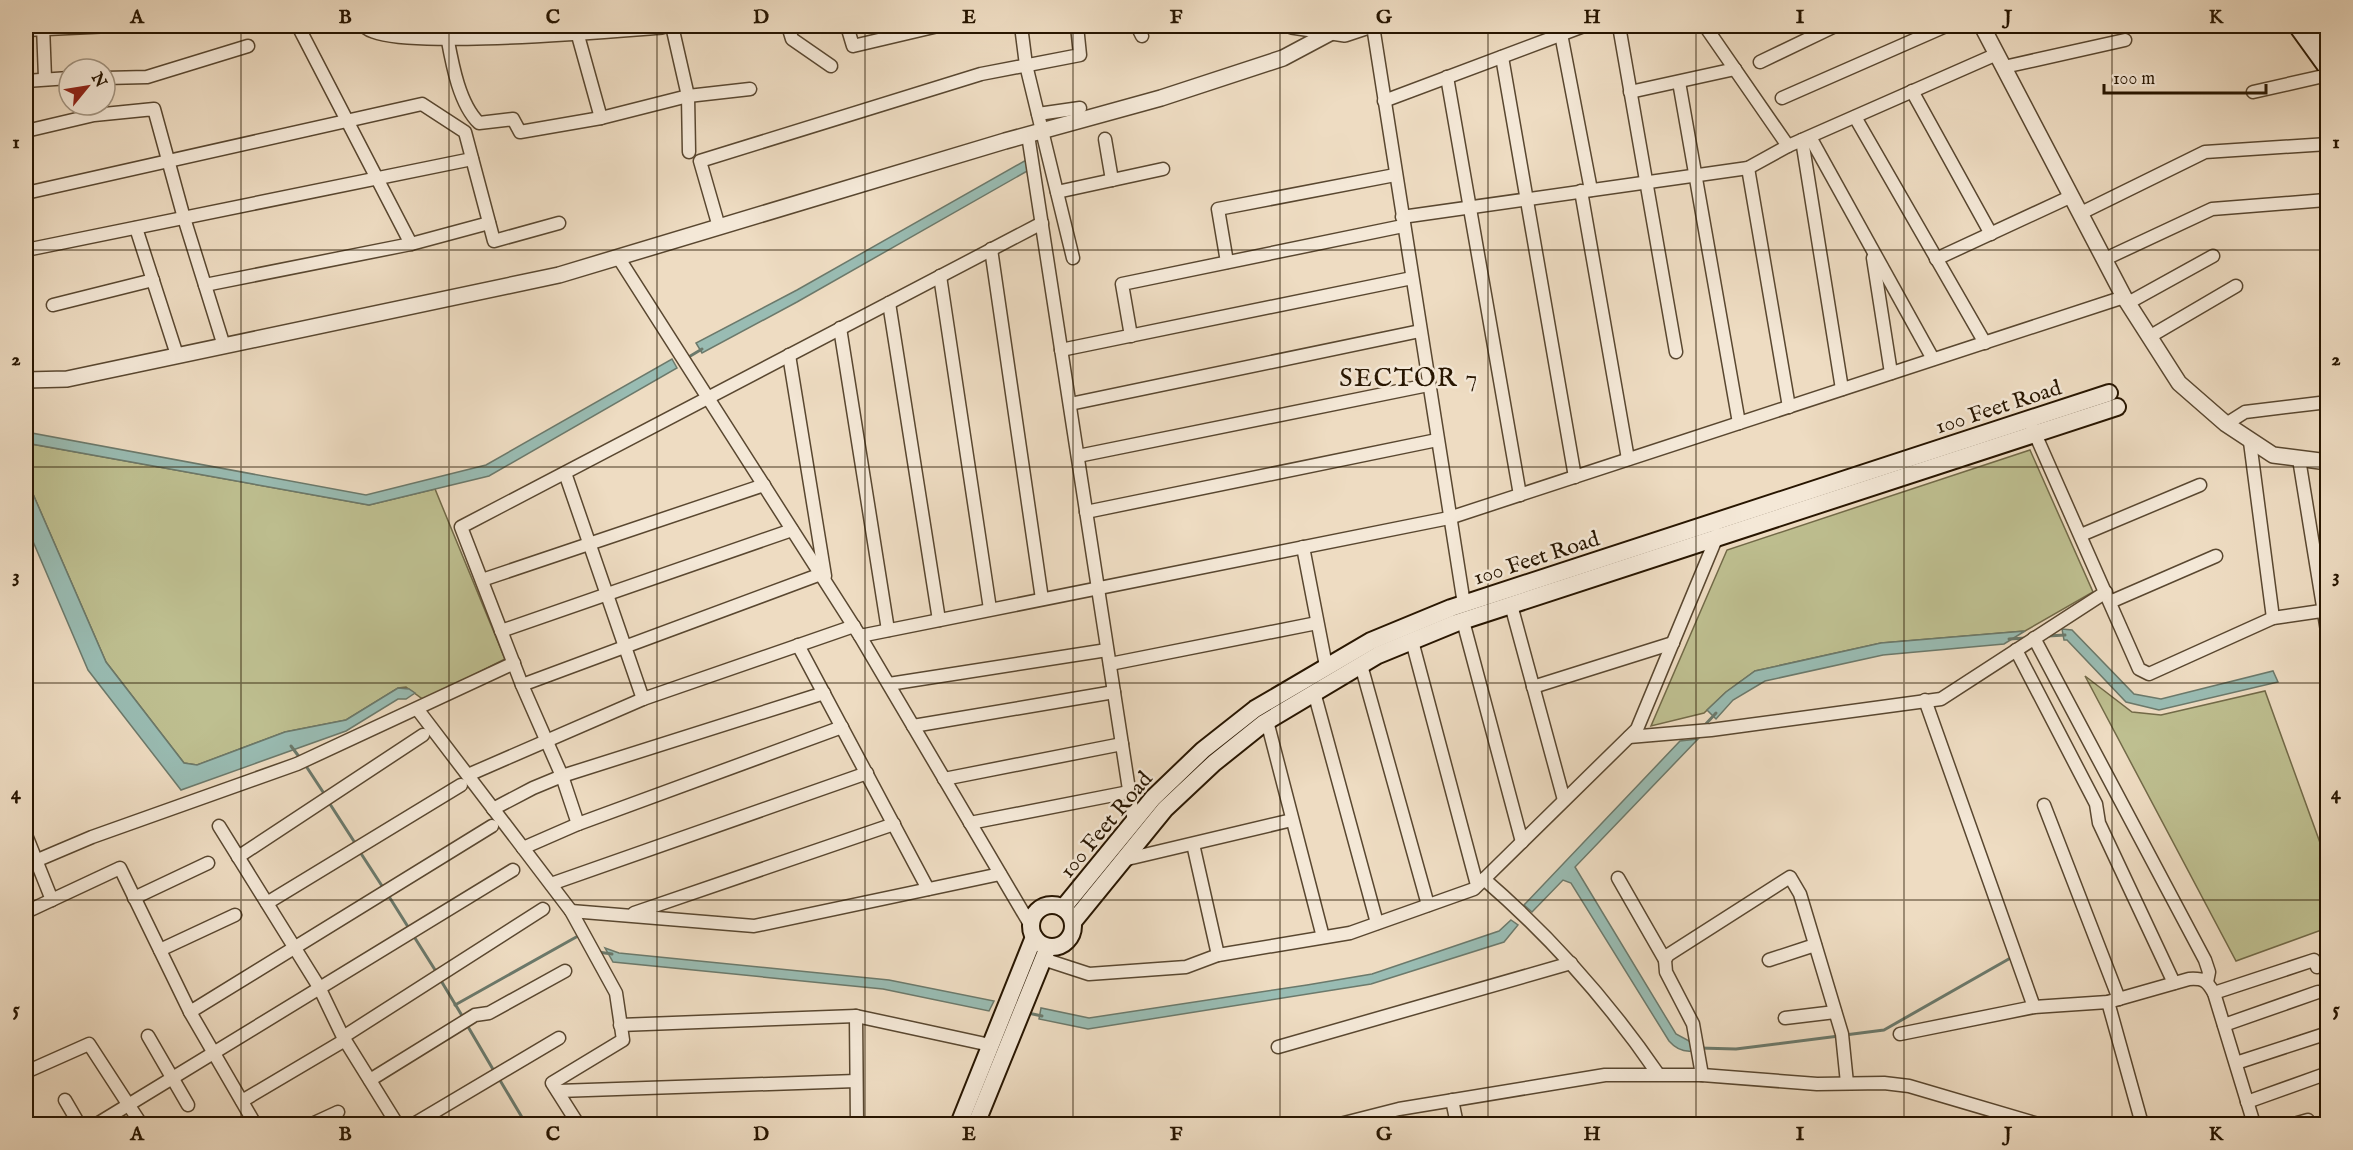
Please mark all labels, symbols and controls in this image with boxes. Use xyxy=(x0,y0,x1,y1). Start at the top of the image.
text: A xyxy=(129,5,145,30)
text: B xyxy=(338,5,352,30)
text: C xyxy=(546,5,560,30)
text: D xyxy=(753,5,769,30)
text: E xyxy=(962,5,976,30)
text: F xyxy=(1170,5,1183,30)
text: G xyxy=(1376,5,1393,30)
text: H xyxy=(1583,5,1601,30)
text: I xyxy=(1796,5,1805,30)
text: J xyxy=(2001,5,2013,30)
text: K xyxy=(2209,5,2225,30)
north arrow xyxy=(57,57,117,117)
scale bar xyxy=(2104,57,2266,95)
text: 100 m xyxy=(2113,68,2155,91)
text: N xyxy=(86,69,110,92)
text: 1 xyxy=(12,130,20,155)
text: 1 xyxy=(2332,130,2340,155)
text: 2 xyxy=(11,347,21,372)
text: 2 xyxy=(2331,347,2341,372)
district label: SECTOR 7 xyxy=(1339,362,1479,395)
street label: 100 Feet Road xyxy=(1932,374,2065,441)
street label: 100 Feet Road xyxy=(1470,525,1603,592)
text: 3 xyxy=(12,564,20,589)
text: 3 xyxy=(2332,564,2340,589)
street label: 100 Feet Road xyxy=(1054,766,1159,884)
text: 4 xyxy=(11,781,22,806)
text: 4 xyxy=(2331,781,2342,806)
text: 5 xyxy=(12,997,20,1022)
text: 5 xyxy=(2332,997,2340,1022)
text: A xyxy=(129,1122,145,1147)
text: B xyxy=(338,1122,352,1147)
text: C xyxy=(546,1122,560,1147)
text: D xyxy=(753,1122,769,1147)
text: E xyxy=(962,1122,976,1147)
text: F xyxy=(1170,1122,1183,1147)
text: G xyxy=(1376,1122,1393,1147)
text: H xyxy=(1583,1122,1601,1147)
text: I xyxy=(1796,1122,1805,1147)
text: J xyxy=(2001,1122,2013,1147)
text: K xyxy=(2209,1122,2225,1147)

